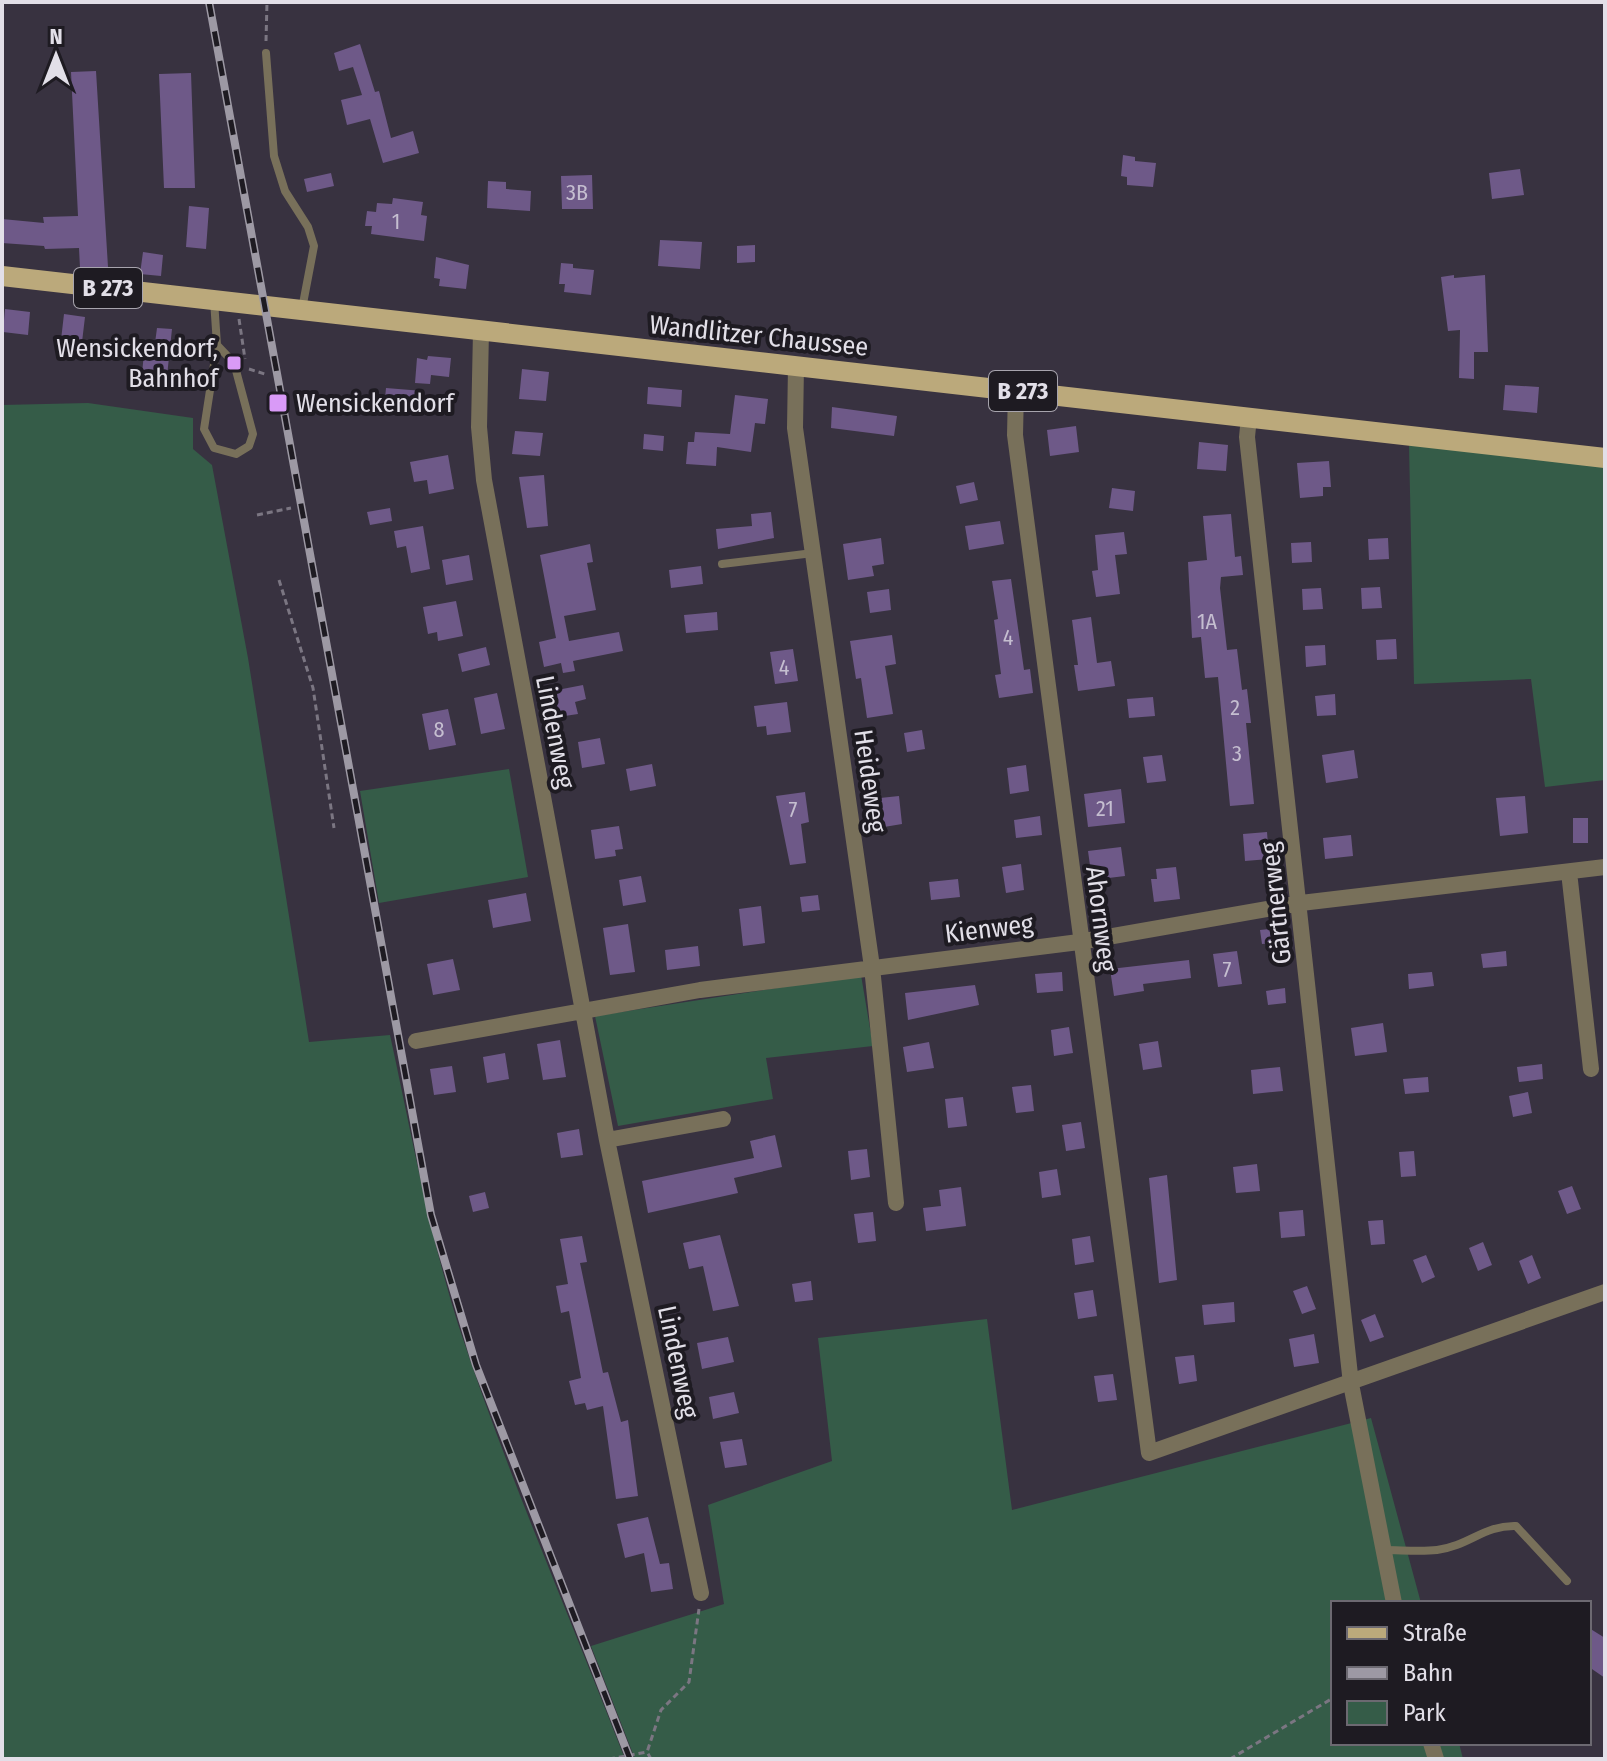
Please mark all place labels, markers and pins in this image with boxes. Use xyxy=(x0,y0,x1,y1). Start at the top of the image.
place label: Wensickendorf, Bahnhof xyxy=(56,333,220,394)
marker: Wensickendorf, Bahnhof xyxy=(225,354,243,372)
place label: Wensickendorf xyxy=(296,388,456,419)
marker: Wensickendorf xyxy=(267,392,289,414)

